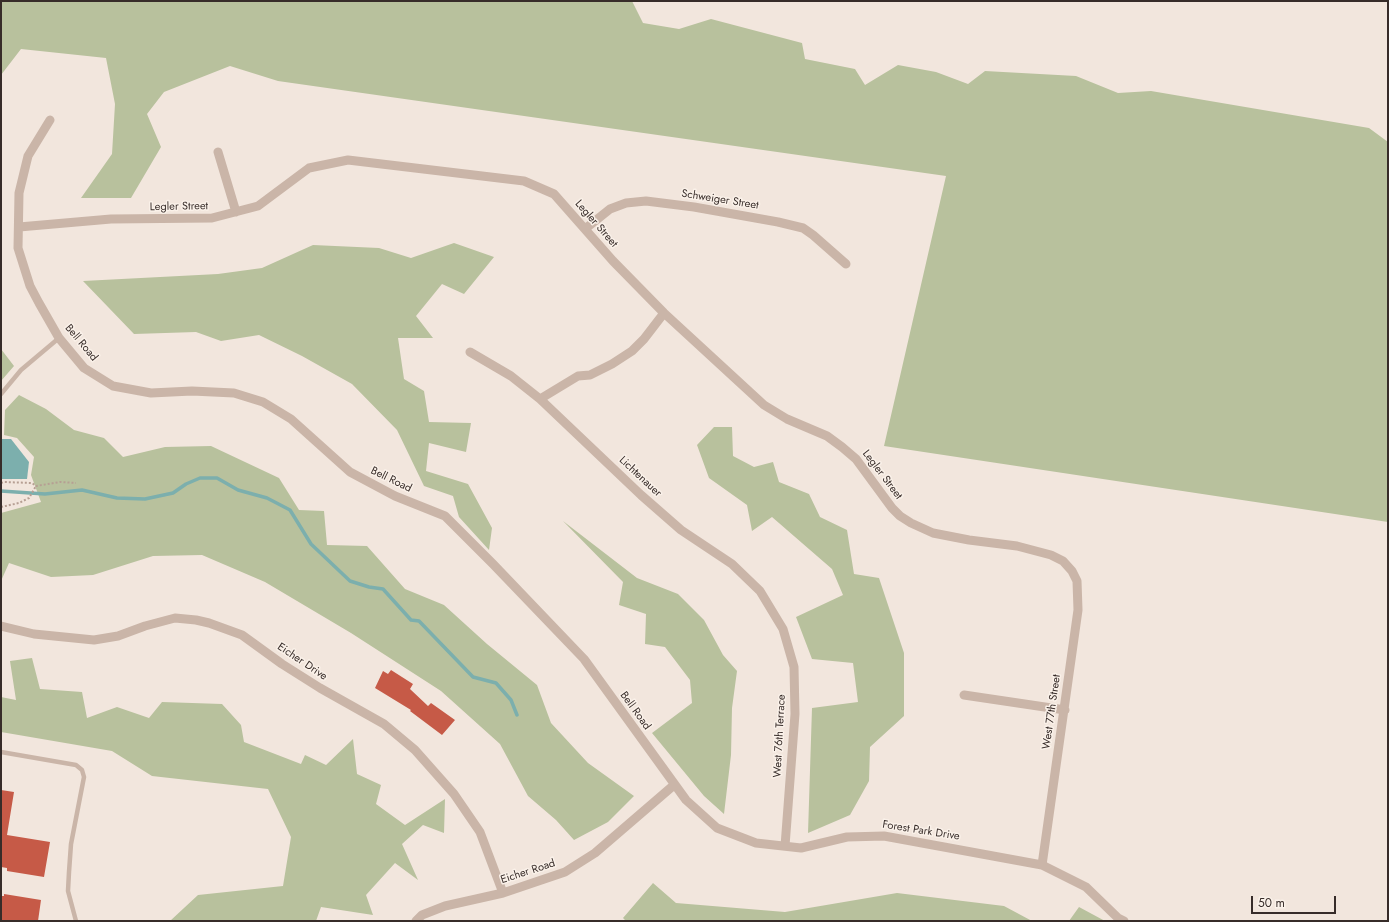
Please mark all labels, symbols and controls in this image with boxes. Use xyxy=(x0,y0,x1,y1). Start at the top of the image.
street label: Schweiger Street xyxy=(680,187,760,213)
street label: Legler Street xyxy=(572,198,620,250)
street label: Legler Street xyxy=(150,200,208,214)
street label: Bell Road xyxy=(62,322,100,364)
street label: Legler Street xyxy=(859,448,905,502)
street label: Lichtenauer xyxy=(616,454,664,500)
street label: Bell Road xyxy=(368,464,414,496)
street label: Eicher Drive xyxy=(275,641,329,683)
street label: West 77th Street xyxy=(1040,674,1064,750)
street label: Bell Road xyxy=(617,689,653,733)
street label: West 76th Terrace xyxy=(771,694,789,778)
street label: Forest Park Drive xyxy=(881,818,961,844)
street label: Eicher Road xyxy=(499,857,557,887)
scale bar xyxy=(1253,888,1338,914)
text: 50 m xyxy=(1258,894,1285,912)

